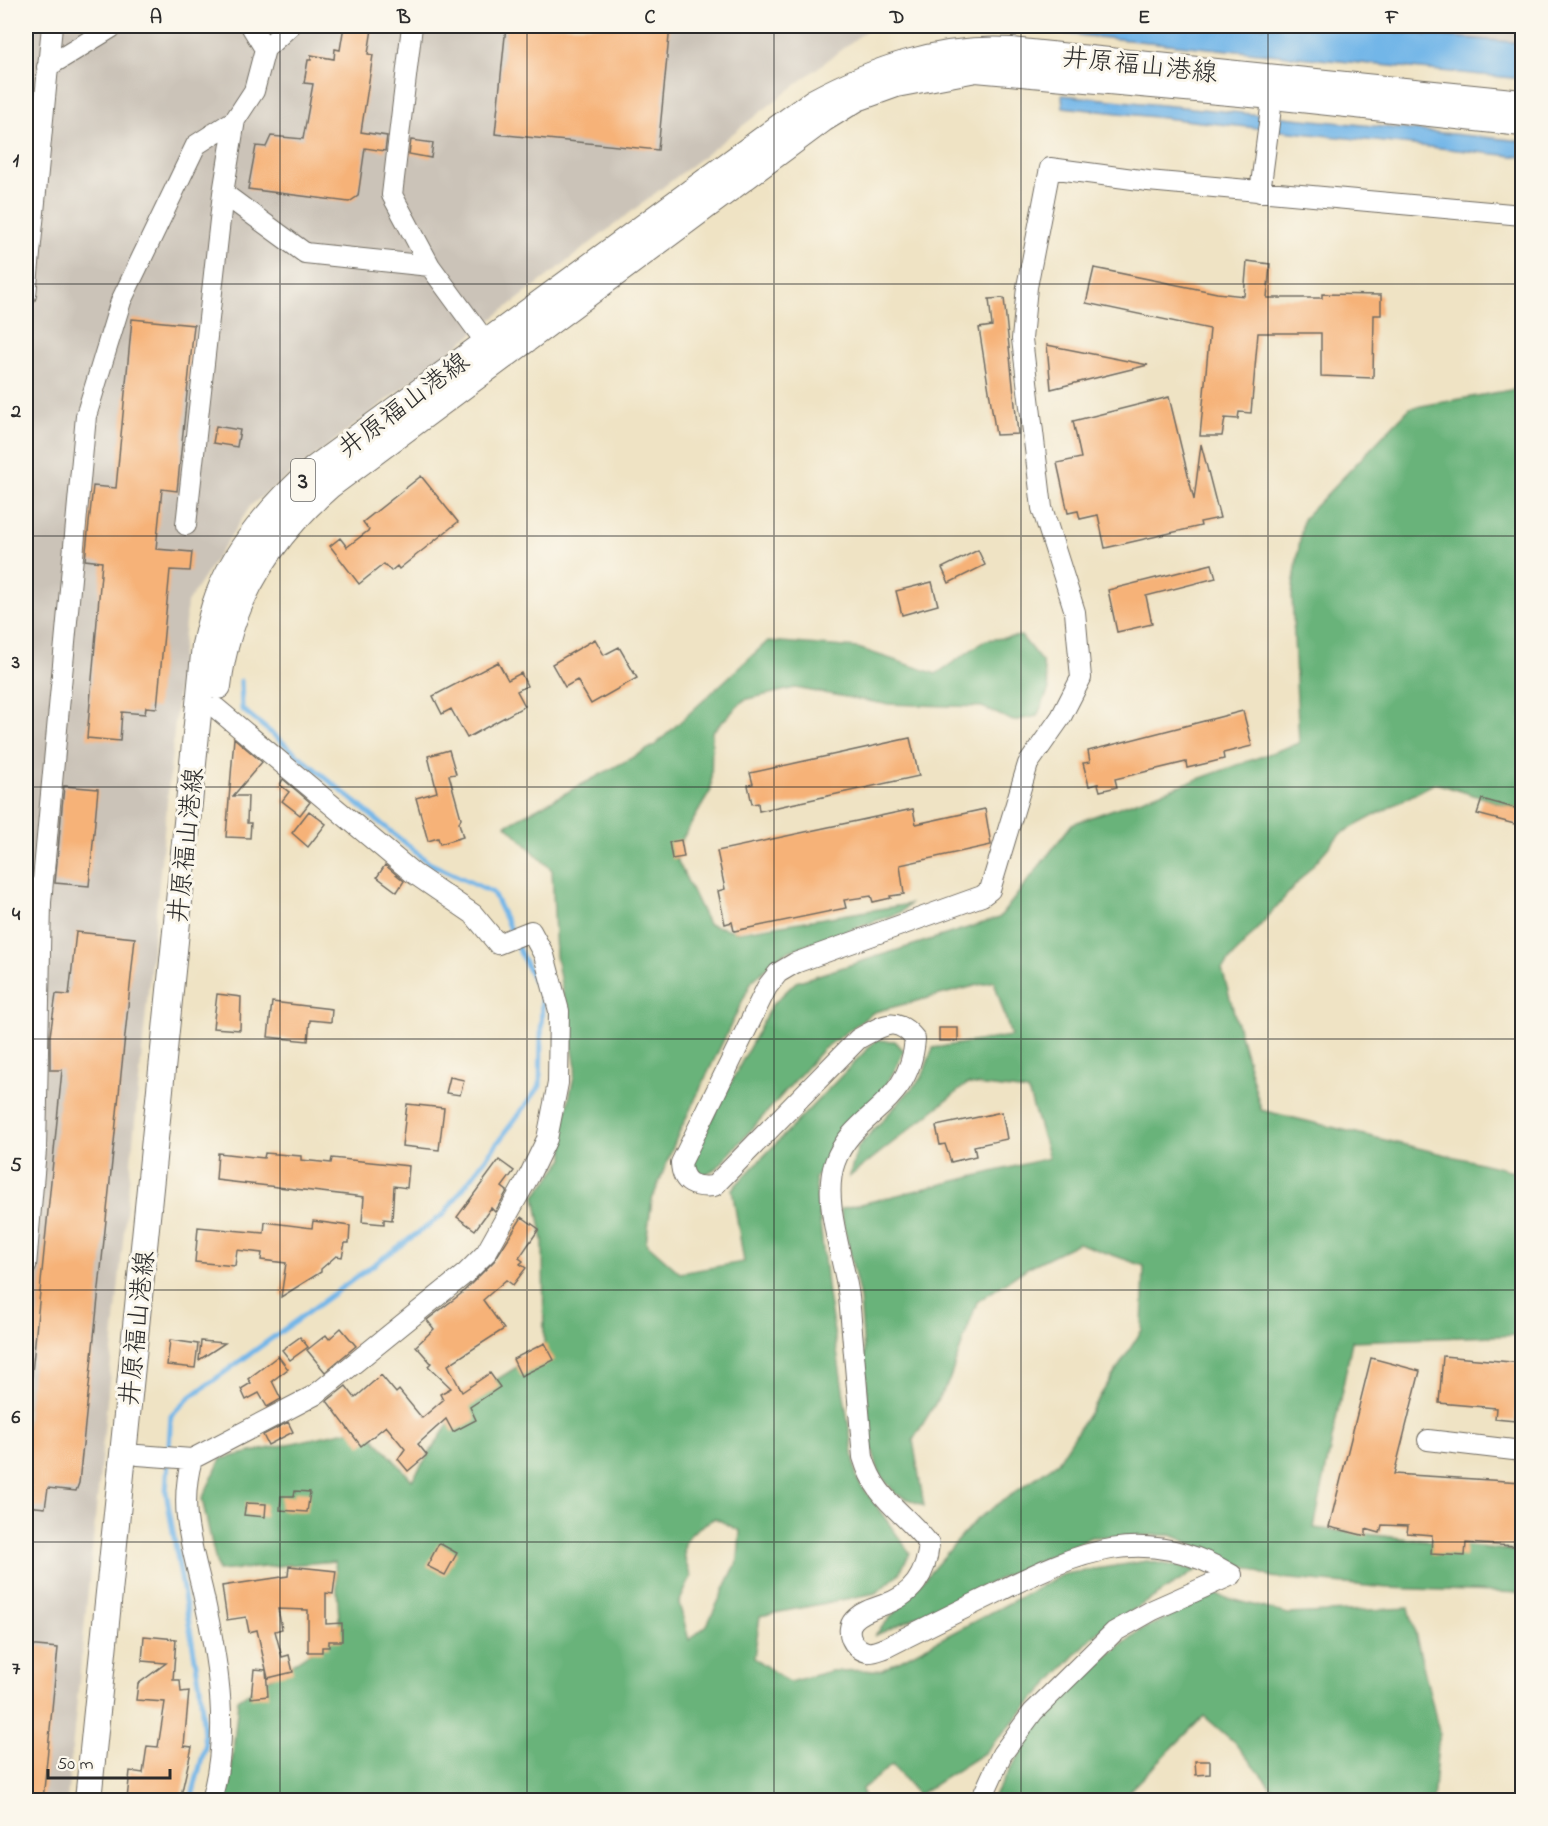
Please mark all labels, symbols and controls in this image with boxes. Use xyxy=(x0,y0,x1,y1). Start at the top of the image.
text: A xyxy=(150,4,162,33)
text: B xyxy=(396,4,411,33)
text: C xyxy=(645,4,656,33)
text: D xyxy=(889,4,904,33)
text: E xyxy=(1138,4,1150,33)
text: F xyxy=(1385,4,1399,33)
street label: 井原福山港線 xyxy=(1060,40,1219,94)
text: 1 xyxy=(13,147,20,176)
street label: 井原福山港線 xyxy=(331,344,479,469)
text: 2 xyxy=(10,398,21,427)
road number: 3 xyxy=(291,459,315,501)
text: 3 xyxy=(11,649,20,678)
street label: 井原福山港線 xyxy=(161,766,215,925)
text: 4 xyxy=(12,901,21,930)
text: 5 xyxy=(10,1152,22,1181)
street label: 井原福山港線 xyxy=(112,1249,166,1408)
text: 6 xyxy=(12,1404,21,1433)
text: 7 xyxy=(12,1655,21,1684)
scale bar xyxy=(48,1742,170,1780)
text: 50 m xyxy=(57,1752,94,1778)

